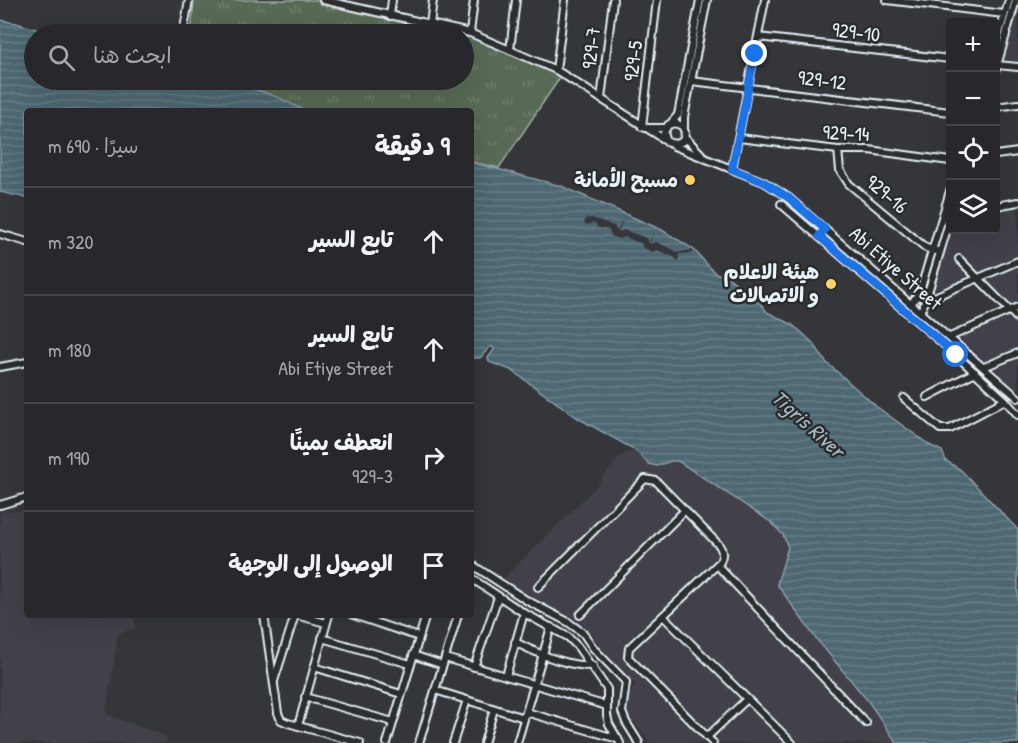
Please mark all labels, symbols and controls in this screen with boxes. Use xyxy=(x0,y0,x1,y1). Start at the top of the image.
street label: 929-10 xyxy=(830,15,882,48)
map controls xyxy=(946,18,1000,234)
button: + xyxy=(946,18,1000,72)
search box xyxy=(24,24,474,90)
street label: 929-7 xyxy=(575,25,606,70)
street label: 929-5 xyxy=(617,39,648,83)
text: ابحث هنا xyxy=(93,40,172,70)
route end xyxy=(741,40,767,66)
icon: search xyxy=(45,41,78,74)
street label: 929-12 xyxy=(796,63,849,96)
button: − xyxy=(946,72,1000,126)
street label: 929-14 xyxy=(822,118,870,147)
button: locate xyxy=(946,126,1000,180)
text: 9 دقيقة xyxy=(374,128,450,163)
text: سيرًا · 690 m xyxy=(48,132,139,159)
place label: مسبح الأمانة xyxy=(574,166,678,193)
street label: 929-16 xyxy=(860,168,914,219)
marker: مسبح الأمانة xyxy=(683,173,697,187)
button: layers xyxy=(946,180,1000,234)
street label: Abi Etiye Street xyxy=(844,220,949,316)
text: تابع السير xyxy=(310,224,393,254)
icon: ahead xyxy=(417,225,450,258)
text: 320 m xyxy=(48,228,94,255)
place label: هيئة الاعلام و الاتصالات xyxy=(724,258,819,308)
marker: هيئة الاعلام و الاتصالات xyxy=(824,277,838,291)
text: تابع السير xyxy=(310,319,393,349)
icon: ahead xyxy=(417,333,450,366)
text: 180 m xyxy=(48,336,91,363)
route start xyxy=(942,341,968,367)
text: Abi Etiye Street xyxy=(278,354,393,381)
water label: Tigris River xyxy=(766,383,853,466)
text: انعطف يمينًا xyxy=(290,427,393,457)
icon: right xyxy=(417,441,450,474)
text: 190 m xyxy=(48,444,90,471)
text: 929-3 xyxy=(352,462,393,489)
text: الوصول إلى الوجهة xyxy=(228,548,393,578)
icon: arrive xyxy=(417,549,450,582)

